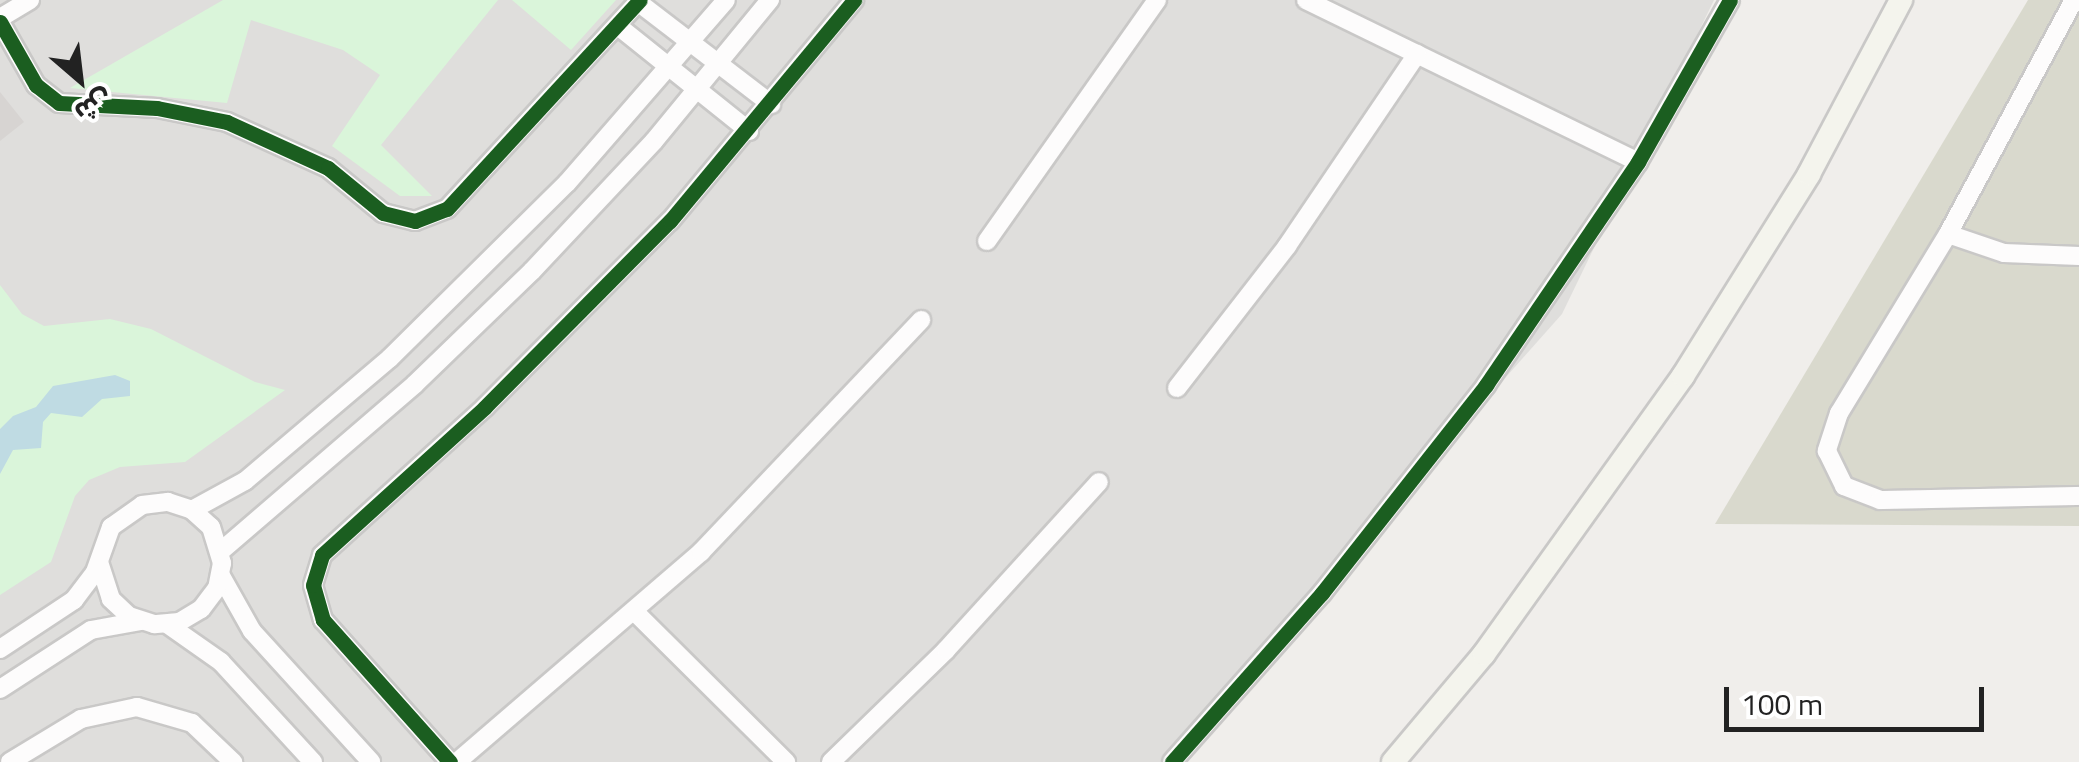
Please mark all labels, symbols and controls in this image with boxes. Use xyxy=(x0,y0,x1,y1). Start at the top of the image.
north arrow xyxy=(30,30,130,130)
text: ش xyxy=(67,79,121,135)
scale bar xyxy=(1729,667,1989,729)
text: 100 m xyxy=(1741,681,1823,727)

